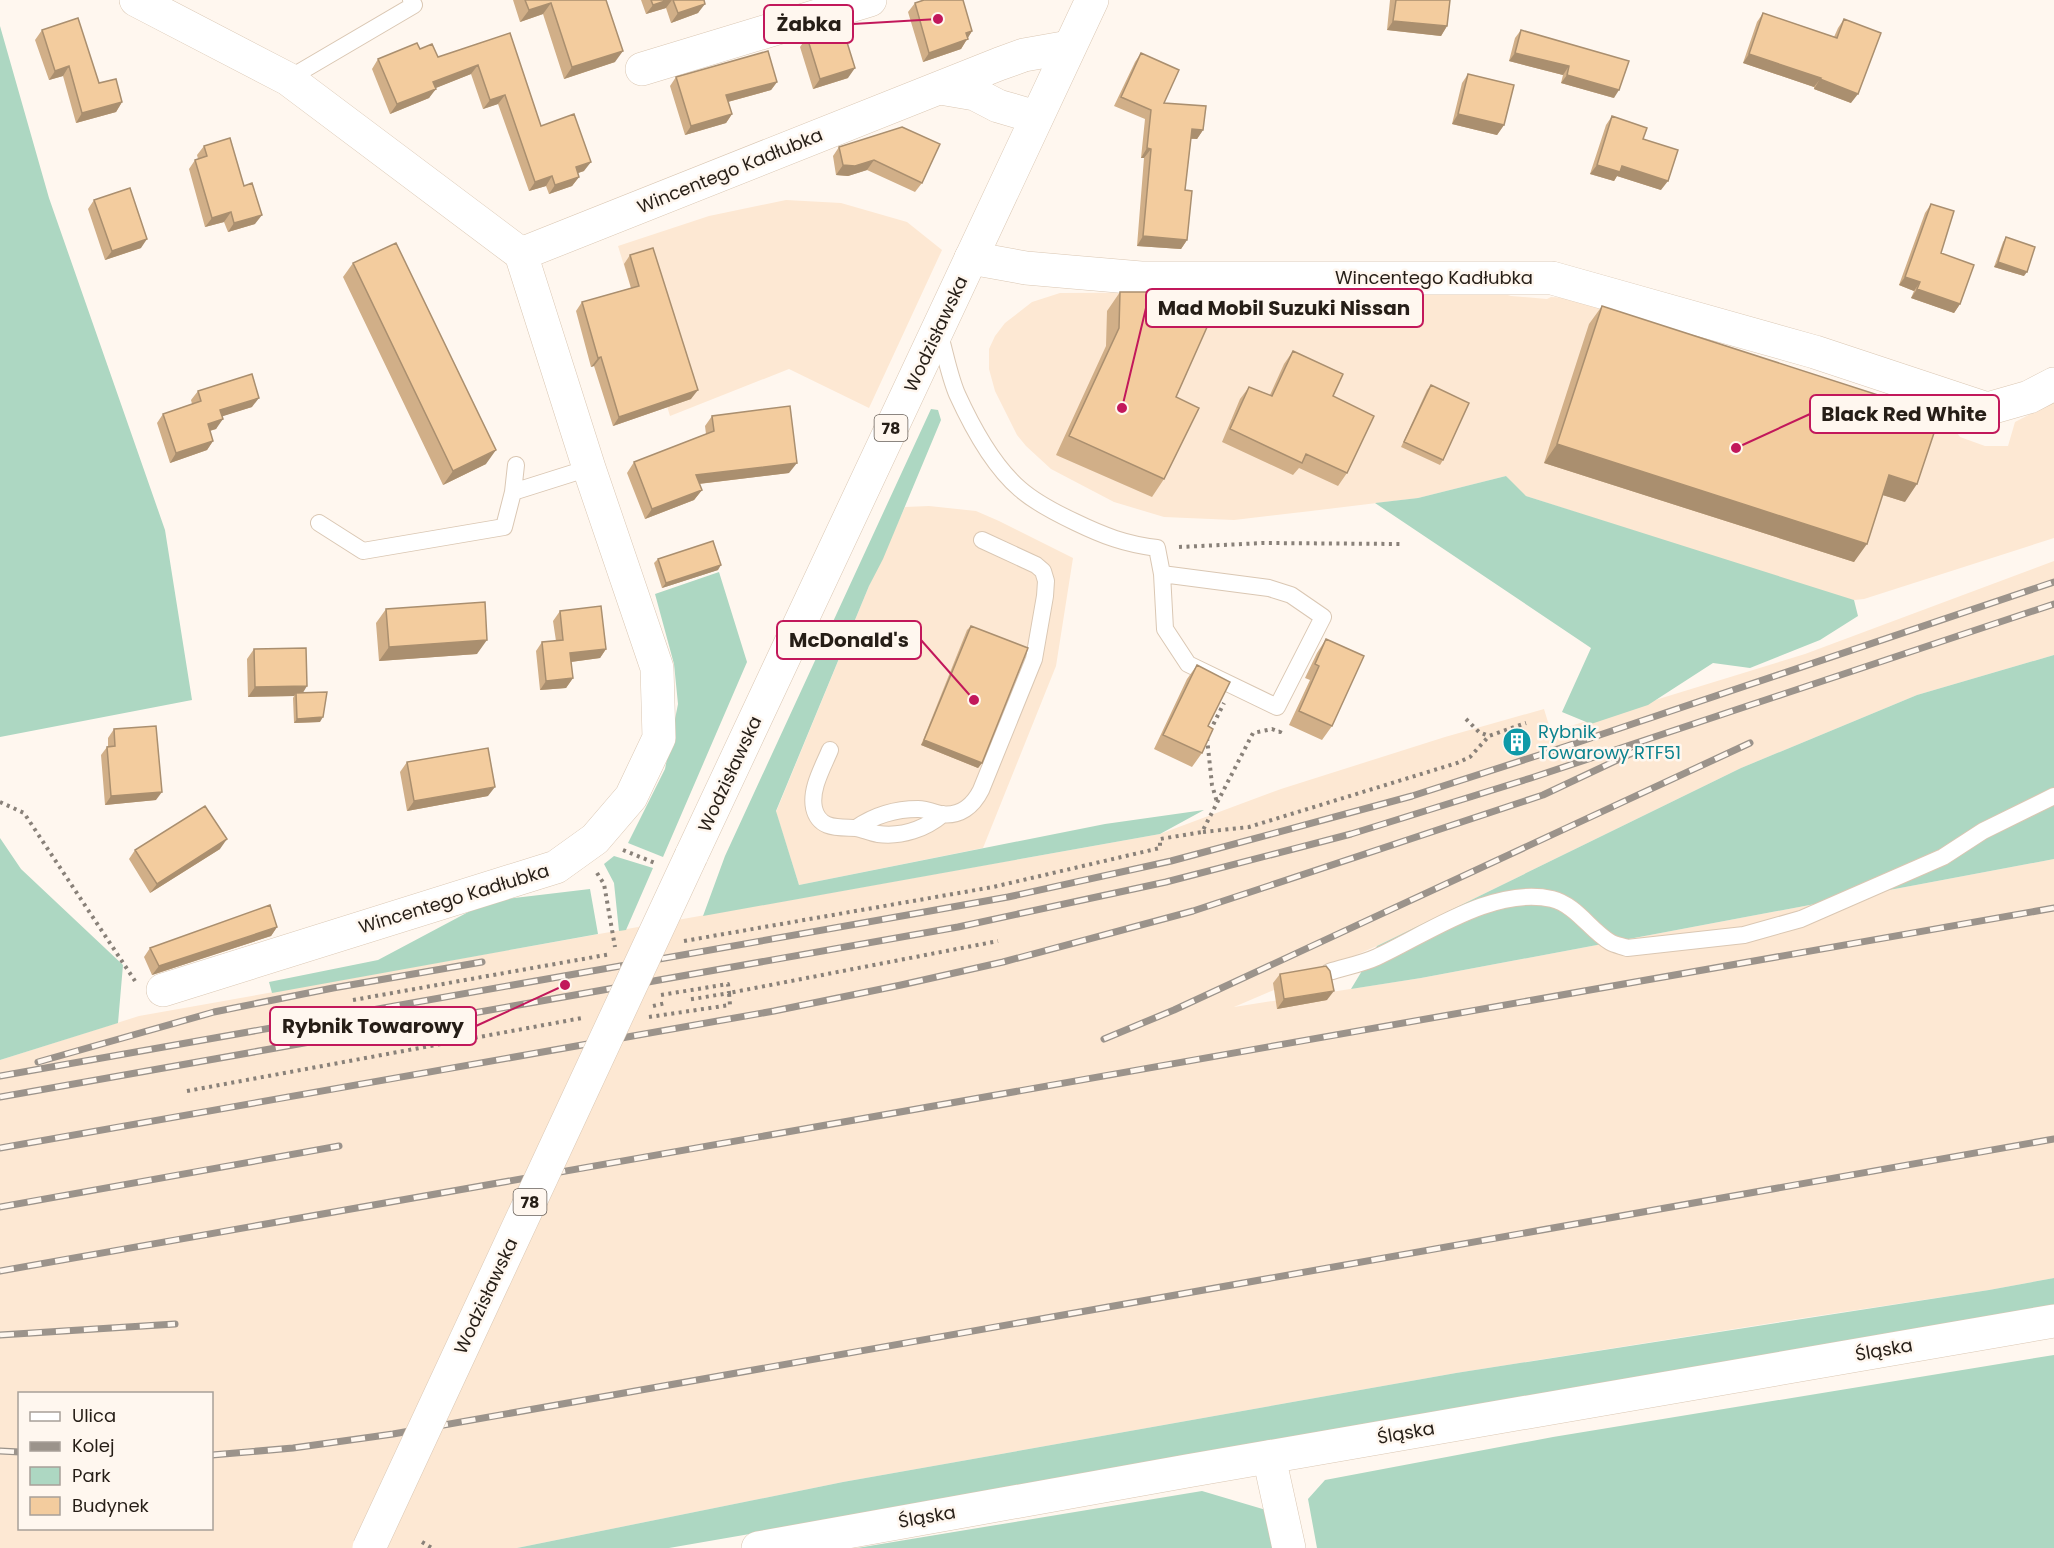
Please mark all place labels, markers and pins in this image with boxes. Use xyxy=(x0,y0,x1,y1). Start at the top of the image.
callout: Żabka xyxy=(764,5,853,43)
callout: Mad Mobil Suzuki Nissan xyxy=(1146,289,1423,327)
callout: Black Red White xyxy=(1810,395,1999,433)
callout: McDonald's xyxy=(777,621,921,659)
place label: Rybnik Towarowy RTF51 xyxy=(1538,719,1681,765)
building icon: Rybnik Towarowy RTF51 xyxy=(1501,726,1533,758)
callout: Rybnik Towarowy xyxy=(270,1007,476,1045)

